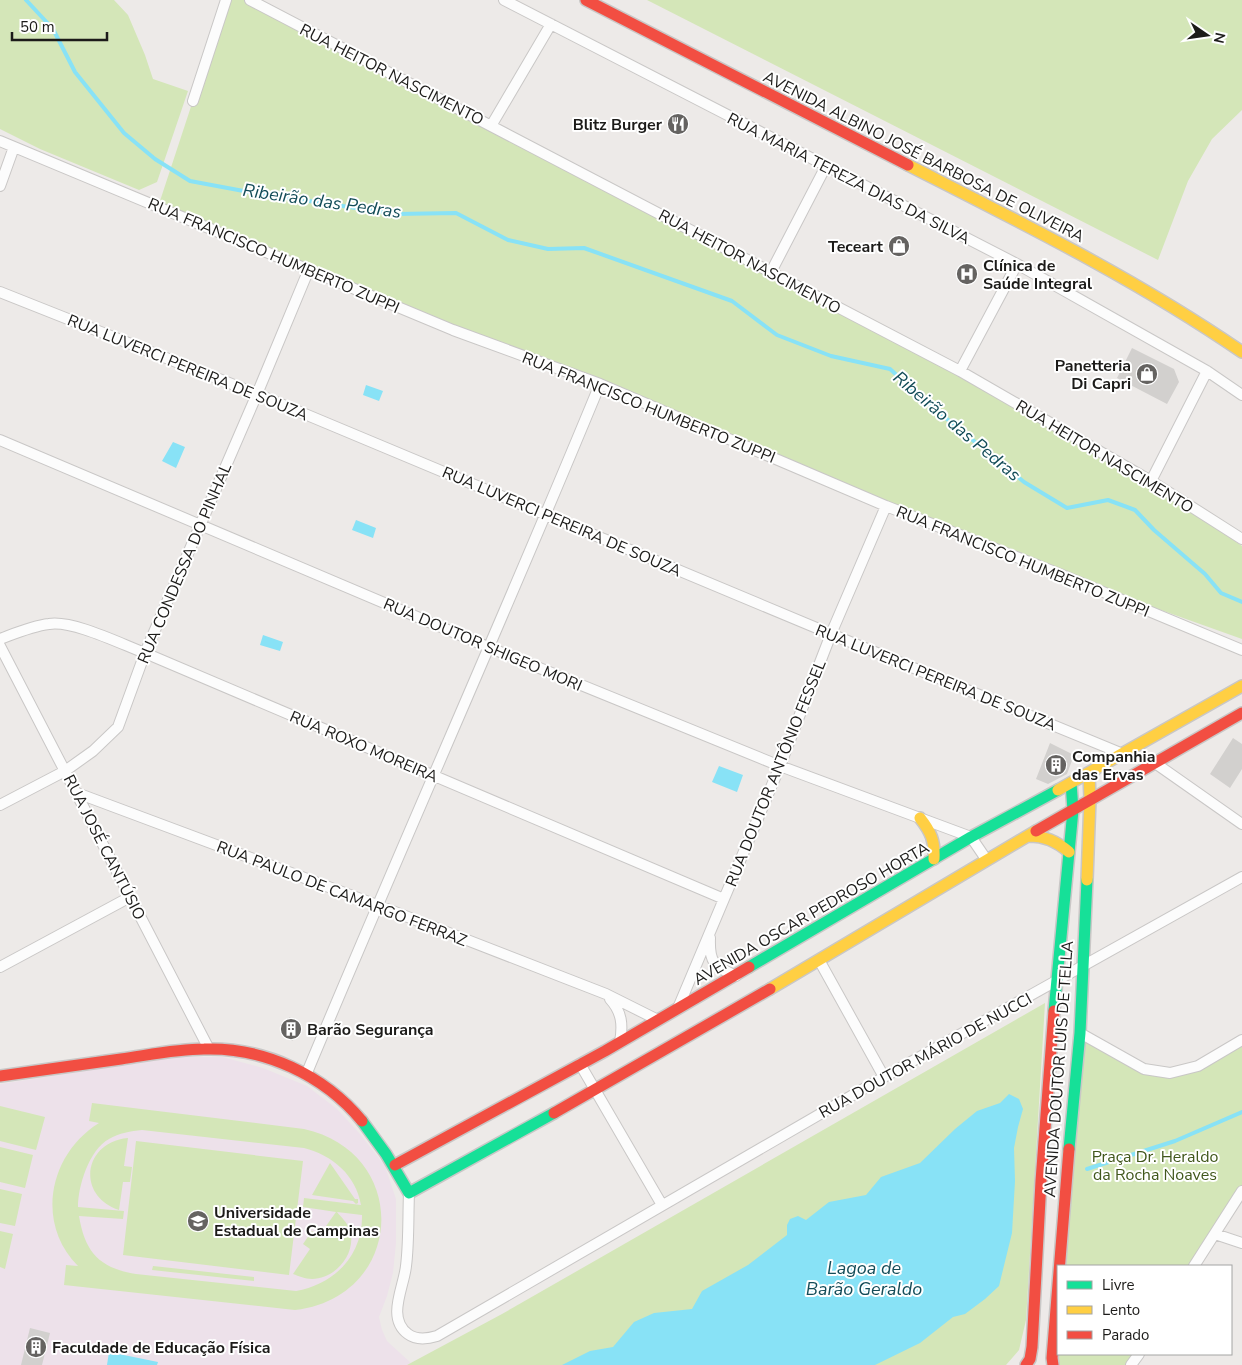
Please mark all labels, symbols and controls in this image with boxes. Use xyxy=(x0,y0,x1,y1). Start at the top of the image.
scale bar xyxy=(12,10,108,42)
north arrow xyxy=(1182,10,1232,60)
text: 50 m xyxy=(20,17,55,37)
street label: RUA HEITOR NASCIMENTO xyxy=(296,19,487,131)
text: N xyxy=(1209,31,1230,45)
street label: AVENIDA ALBINO JOSÉ BARBOSA DE OLIVEIRA xyxy=(759,66,1088,248)
street label: RUA MARIA TEREZA DIAS DA SILVA xyxy=(723,108,974,250)
restaurant icon: Blitz Burger xyxy=(666,112,690,136)
place label: Blitz Burger xyxy=(573,114,663,136)
water label: Ribeirão das Pedras xyxy=(241,178,403,224)
street label: RUA FRANCISCO HUMBERTO ZUPPI xyxy=(145,193,403,319)
street label: RUA HEITOR NASCIMENTO xyxy=(654,204,845,319)
shop icon: Teceart xyxy=(887,234,911,258)
place label: Teceart xyxy=(828,236,884,258)
place label: Clínica de Saúde Integral xyxy=(983,255,1092,295)
hospital icon: Clínica de Saúde Integral xyxy=(955,262,979,286)
street label: RUA LUVERCI PEREIRA DE SOUZA xyxy=(64,309,312,427)
street label: RUA FRANCISCO HUMBERTO ZUPPI xyxy=(519,347,778,469)
place label: Panetteria Di Capri xyxy=(1055,355,1131,395)
shop icon: Panetteria Di Capri xyxy=(1135,362,1159,386)
water label: Ribeirão das Pedras xyxy=(888,365,1026,487)
street label: RUA HEITOR NASCIMENTO xyxy=(1011,395,1198,519)
street label: RUA CONDESSA DO PINHAL xyxy=(133,459,237,667)
street label: RUA LUVERCI PEREIRA DE SOUZA xyxy=(439,461,685,583)
street label: RUA FRANCISCO HUMBERTO ZUPPI xyxy=(893,501,1152,623)
street label: RUA DOUTOR SHIGEO MORI xyxy=(380,593,585,697)
street label: RUA LUVERCI PEREIRA DE SOUZA xyxy=(812,619,1060,737)
street label: RUA DOUTOR ANTÔNIO FESSEL xyxy=(720,657,832,890)
street label: RUA ROXO MOREIRA xyxy=(286,706,441,788)
place label: Companhia das Ervas xyxy=(1072,746,1155,786)
building icon: Companhia das Ervas xyxy=(1044,753,1068,777)
street label: RUA JOSÉ CANTÚSIO xyxy=(58,771,150,924)
street label: RUA PAULO DE CAMARGO FERRAZ xyxy=(213,836,470,952)
street label: AVENIDA OSCAR PEDROSO HORTA xyxy=(690,837,934,991)
street label: AVENIDA DOUTOR LUIS DE TELLA xyxy=(1039,940,1079,1198)
street label: RUA DOUTOR MÁRIO DE NUCCI xyxy=(815,988,1036,1124)
building icon: Barão Segurança xyxy=(279,1017,303,1041)
place label: Barão Segurança xyxy=(307,1019,434,1041)
park label: Praça Dr. Heraldo da Rocha Noaves xyxy=(1092,1146,1218,1186)
place label: Universidade Estadual de Campinas xyxy=(214,1202,379,1242)
school or university icon: Universidade Estadual de Campinas xyxy=(186,1209,210,1233)
water label: Lagoa de Barão Geraldo xyxy=(806,1256,922,1301)
legend xyxy=(1057,1265,1232,1355)
text: Livre xyxy=(1102,1275,1135,1295)
text: Lento xyxy=(1102,1300,1140,1320)
text: Parado xyxy=(1102,1325,1149,1345)
building icon: Faculdade de Educação Física xyxy=(24,1335,48,1359)
place label: Faculdade de Educação Física xyxy=(52,1337,270,1359)

